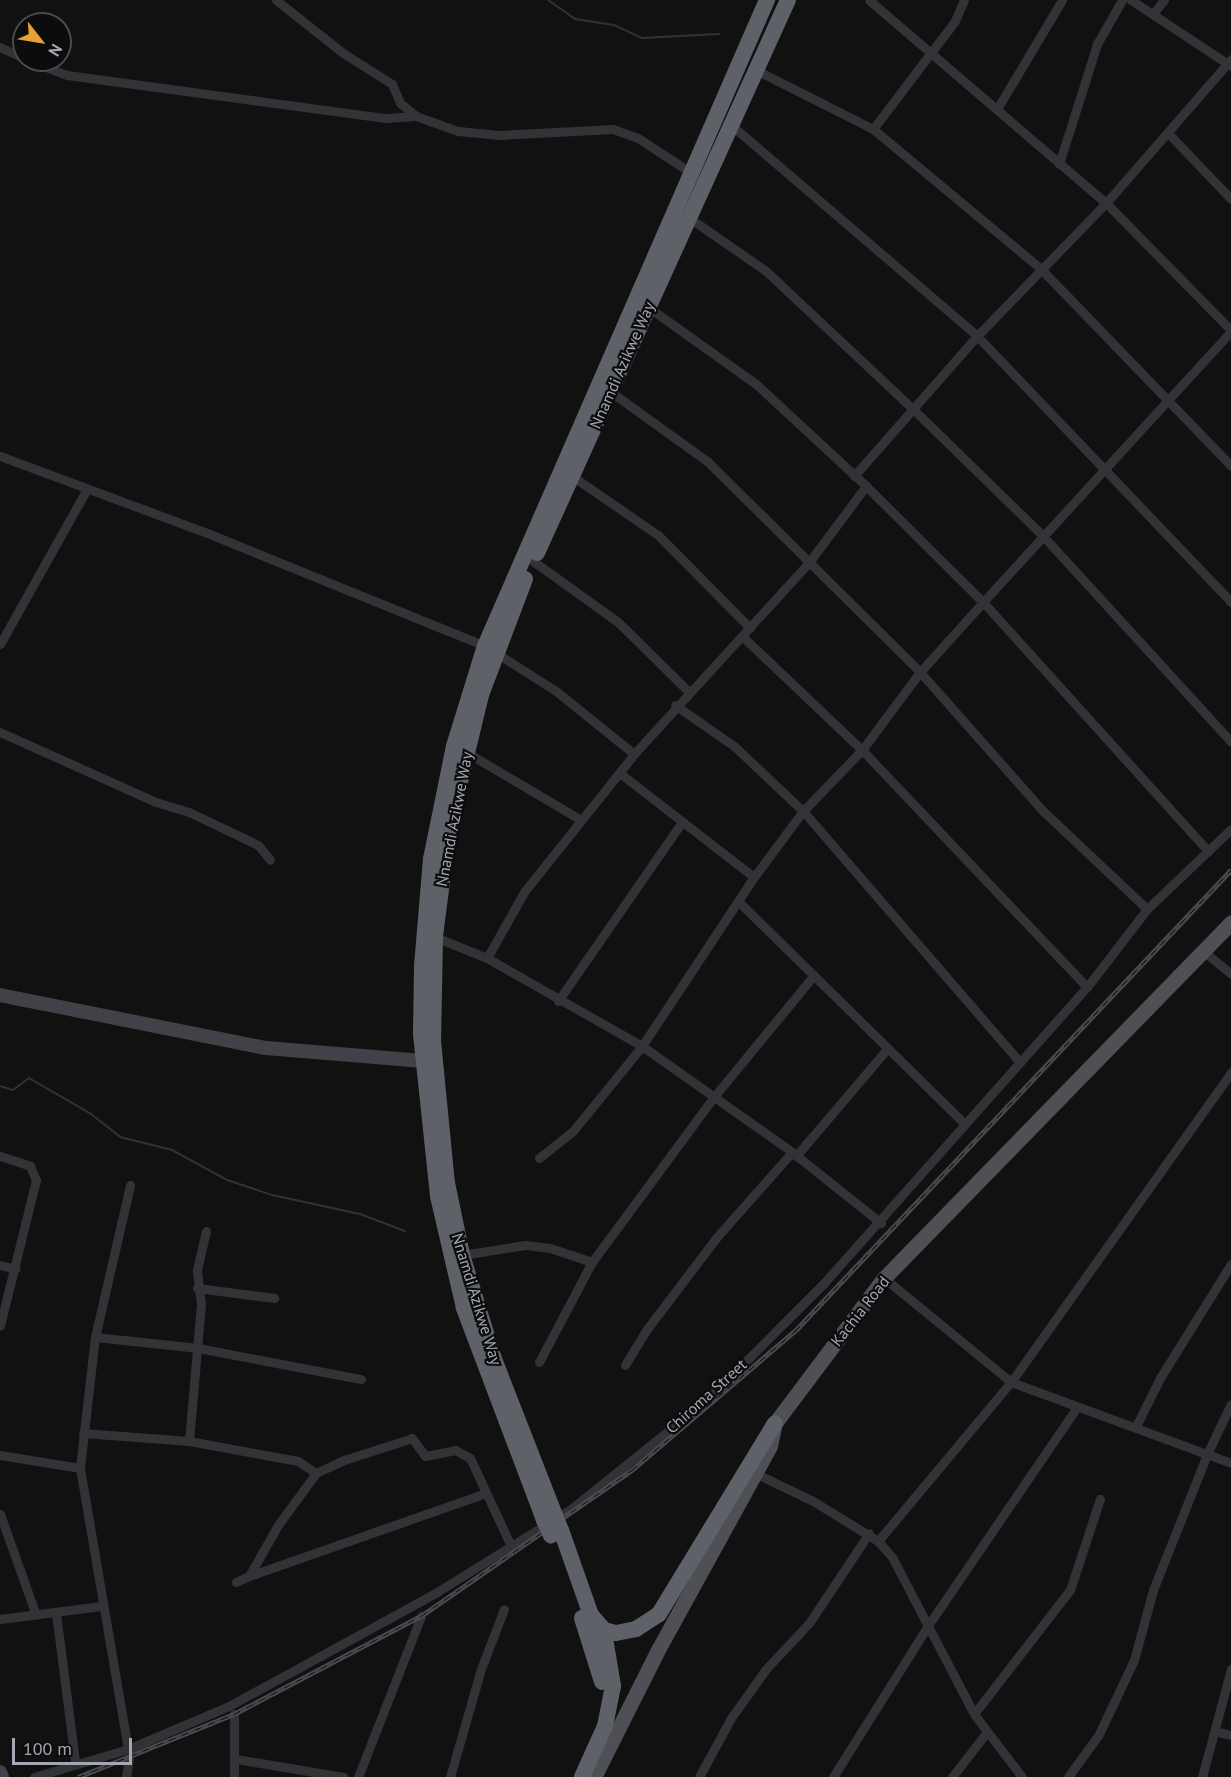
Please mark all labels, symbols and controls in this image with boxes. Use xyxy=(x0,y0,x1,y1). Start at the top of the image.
north arrow xyxy=(12,12,72,72)
text: N xyxy=(44,41,67,60)
street label: Nnamdi Azikwe Way xyxy=(585,298,659,432)
street label: Nnamdi Azikwe Way xyxy=(431,750,477,888)
street label: Nnamdi Azikwe Way xyxy=(448,1230,506,1368)
street label: Kachia Road xyxy=(827,1272,893,1350)
street label: Chiroma Street xyxy=(662,1355,750,1437)
scale bar xyxy=(15,1726,135,1764)
text: 100 m xyxy=(23,1737,72,1760)

